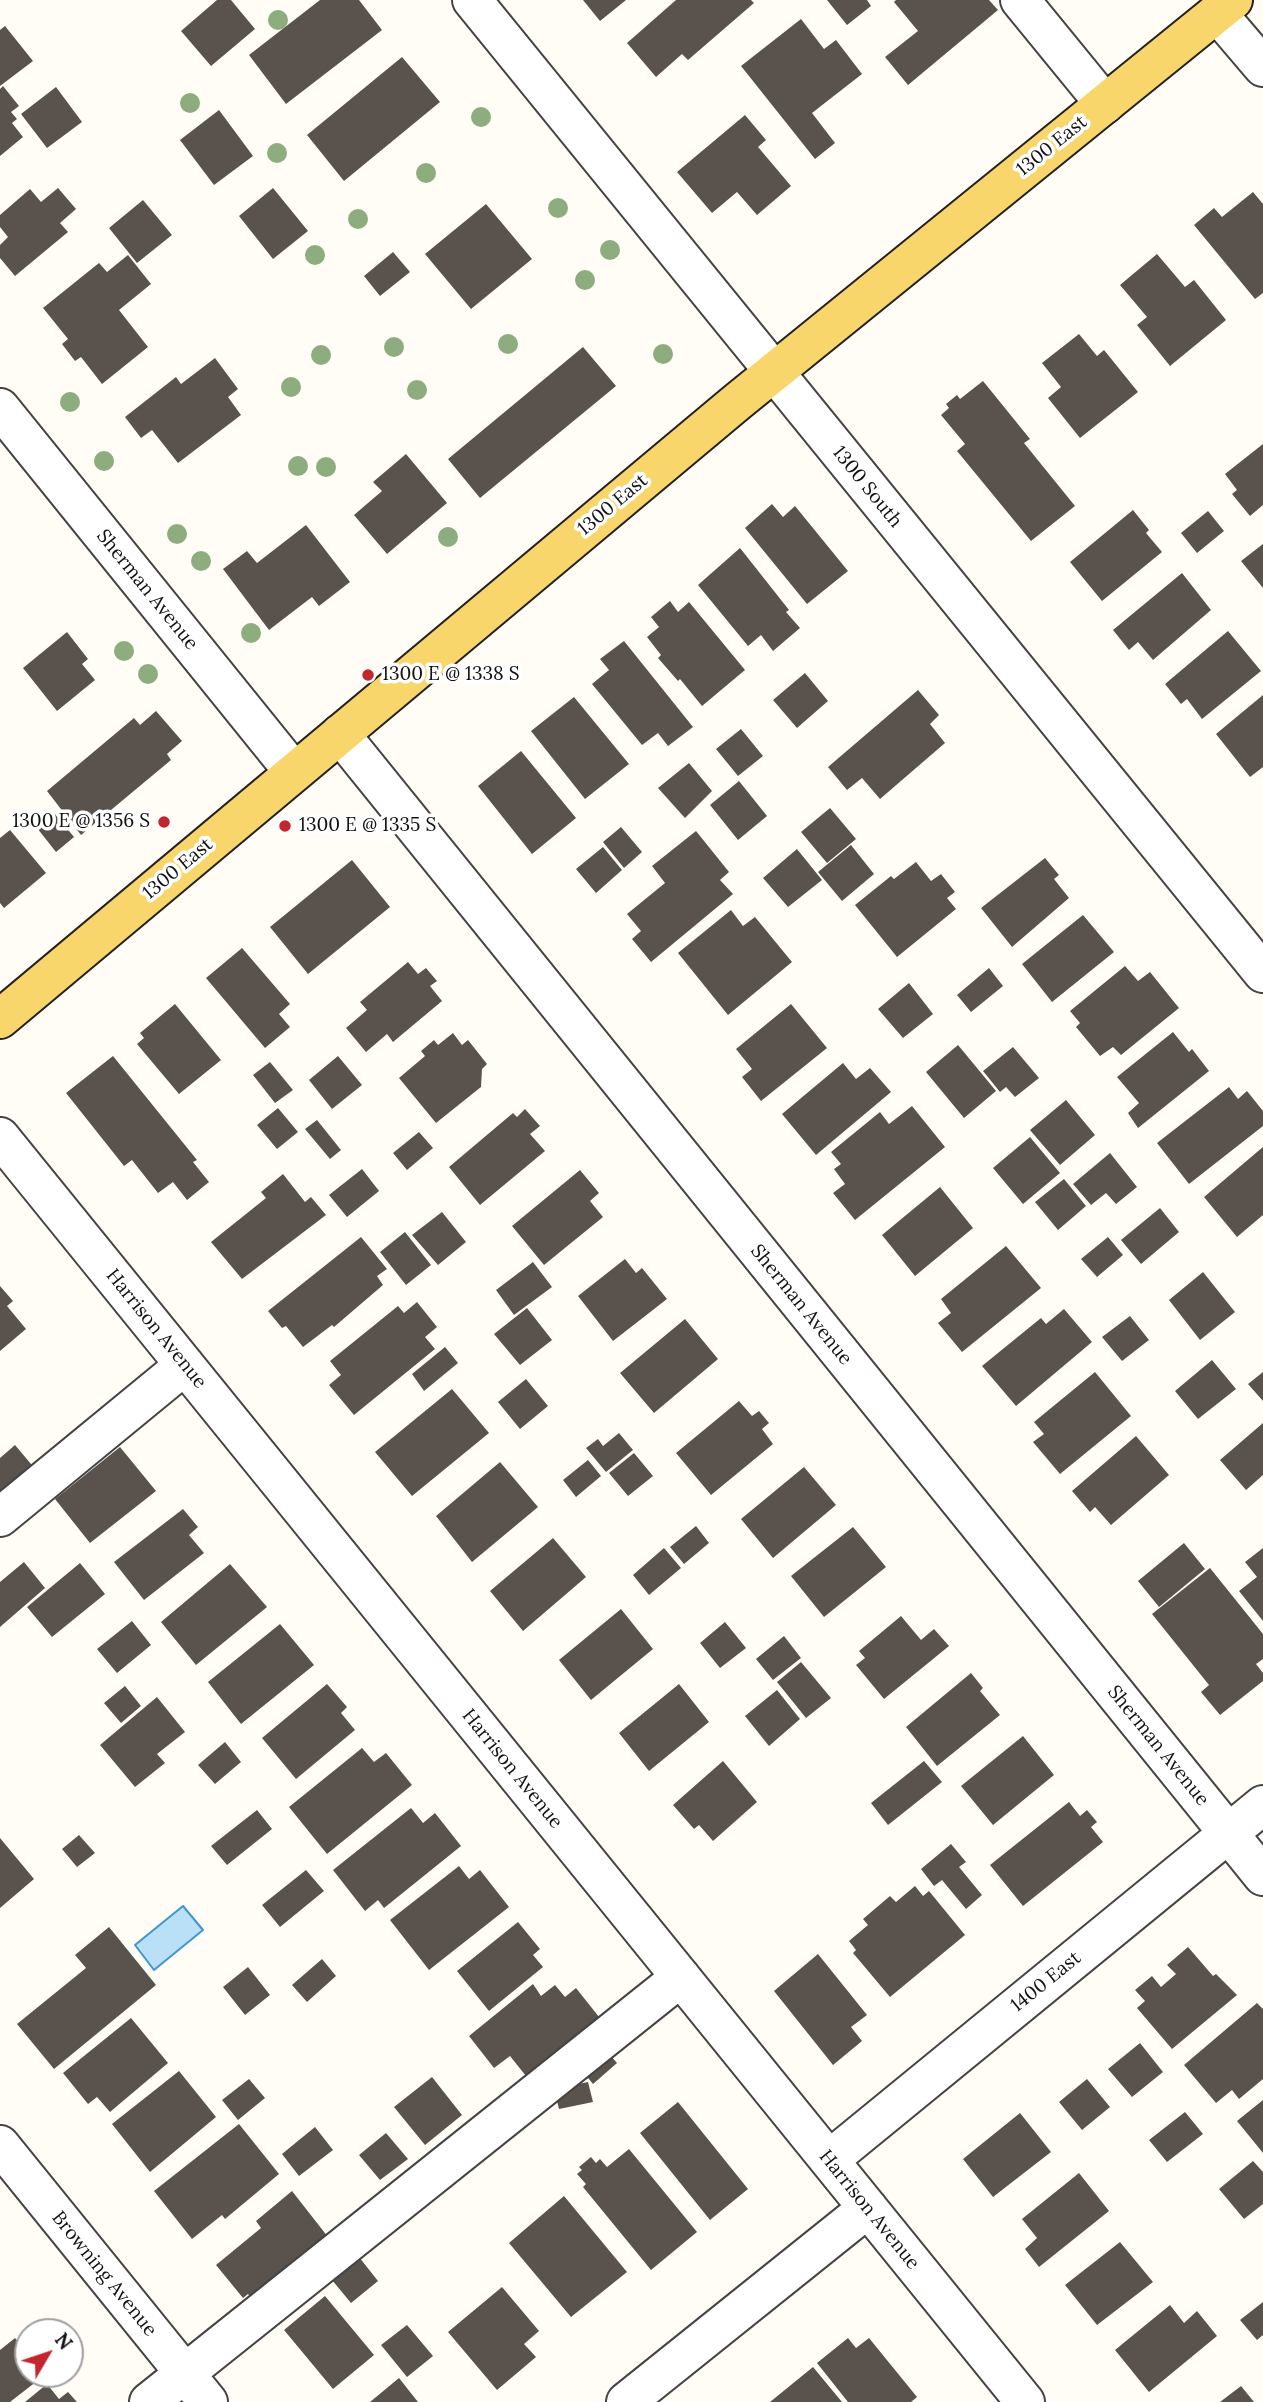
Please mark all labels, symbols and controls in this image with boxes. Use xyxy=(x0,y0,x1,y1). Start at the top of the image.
street label: 1300 East xyxy=(1012,111,1092,181)
street label: 1300 South xyxy=(827,442,907,532)
street label: 1300 East xyxy=(574,469,652,541)
street label: Sherman Avenue xyxy=(91,525,203,655)
place label: 1300 E @ 1338 S xyxy=(382,664,520,686)
marker: 1300 E @ 1338 S xyxy=(360,667,376,683)
place label: 1300 E @ 1356 S xyxy=(12,811,150,833)
marker: 1300 E @ 1356 S xyxy=(156,814,172,830)
place label: 1300 E @ 1335 S xyxy=(299,815,436,837)
marker: 1300 E @ 1335 S xyxy=(277,818,293,834)
street label: 1300 East xyxy=(139,833,217,905)
street label: Sherman Avenue xyxy=(745,1240,857,1370)
street label: Harrison Avenue xyxy=(101,1265,211,1393)
street label: Sherman Avenue xyxy=(1102,1681,1214,1811)
street label: Harrison Avenue xyxy=(457,1705,567,1833)
street label: 1400 East xyxy=(1006,1947,1086,2017)
street label: Harrison Avenue xyxy=(814,2146,924,2274)
street label: Browning Avenue xyxy=(47,2207,161,2341)
north arrow xyxy=(14,2318,84,2388)
text: N xyxy=(50,2328,78,2354)

